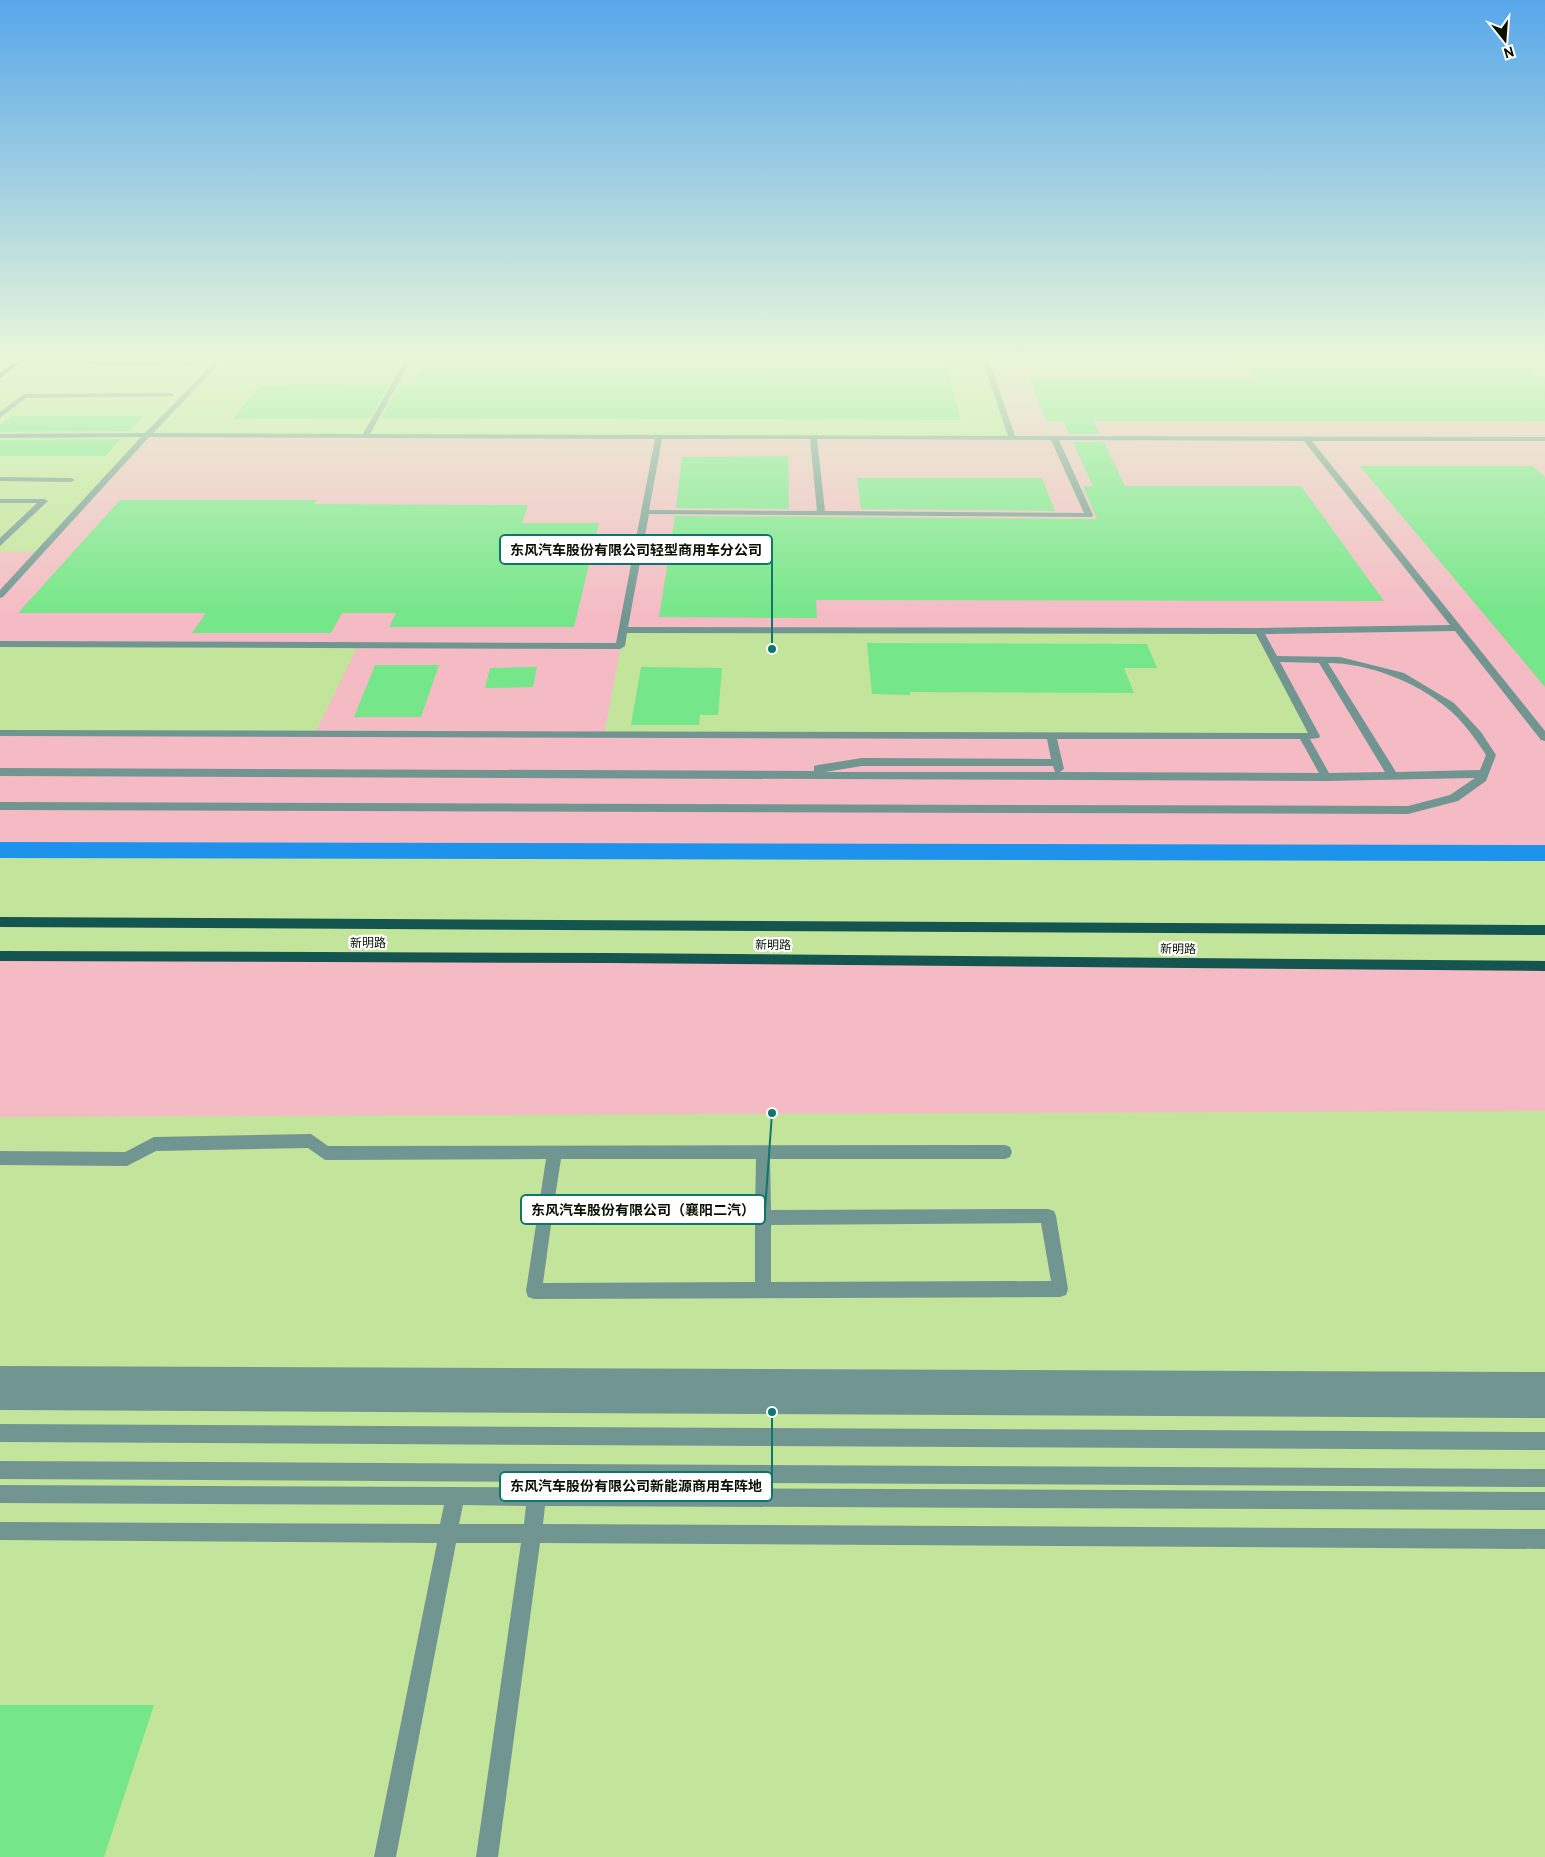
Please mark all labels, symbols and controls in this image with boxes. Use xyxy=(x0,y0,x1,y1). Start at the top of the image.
north arrow xyxy=(1480,15,1530,65)
text: N xyxy=(1501,41,1516,61)
callout: 东风汽车股份有限公司轻型商用车分公司 xyxy=(500,535,772,564)
text: 东风汽车股份有限公司轻型商用车分公司 xyxy=(510,542,762,560)
street label: 新明路 xyxy=(350,936,386,952)
street label: 新明路 xyxy=(755,938,791,954)
street label: 新明路 xyxy=(1160,942,1196,958)
callout: 东风汽车股份有限公司（襄阳二汽） xyxy=(521,1195,765,1224)
text: 东风汽车股份有限公司（襄阳二汽） xyxy=(531,1202,755,1220)
callout: 东风汽车股份有限公司新能源商用车阵地 xyxy=(500,1472,772,1501)
text: 东风汽车股份有限公司新能源商用车阵地 xyxy=(510,1478,762,1496)

